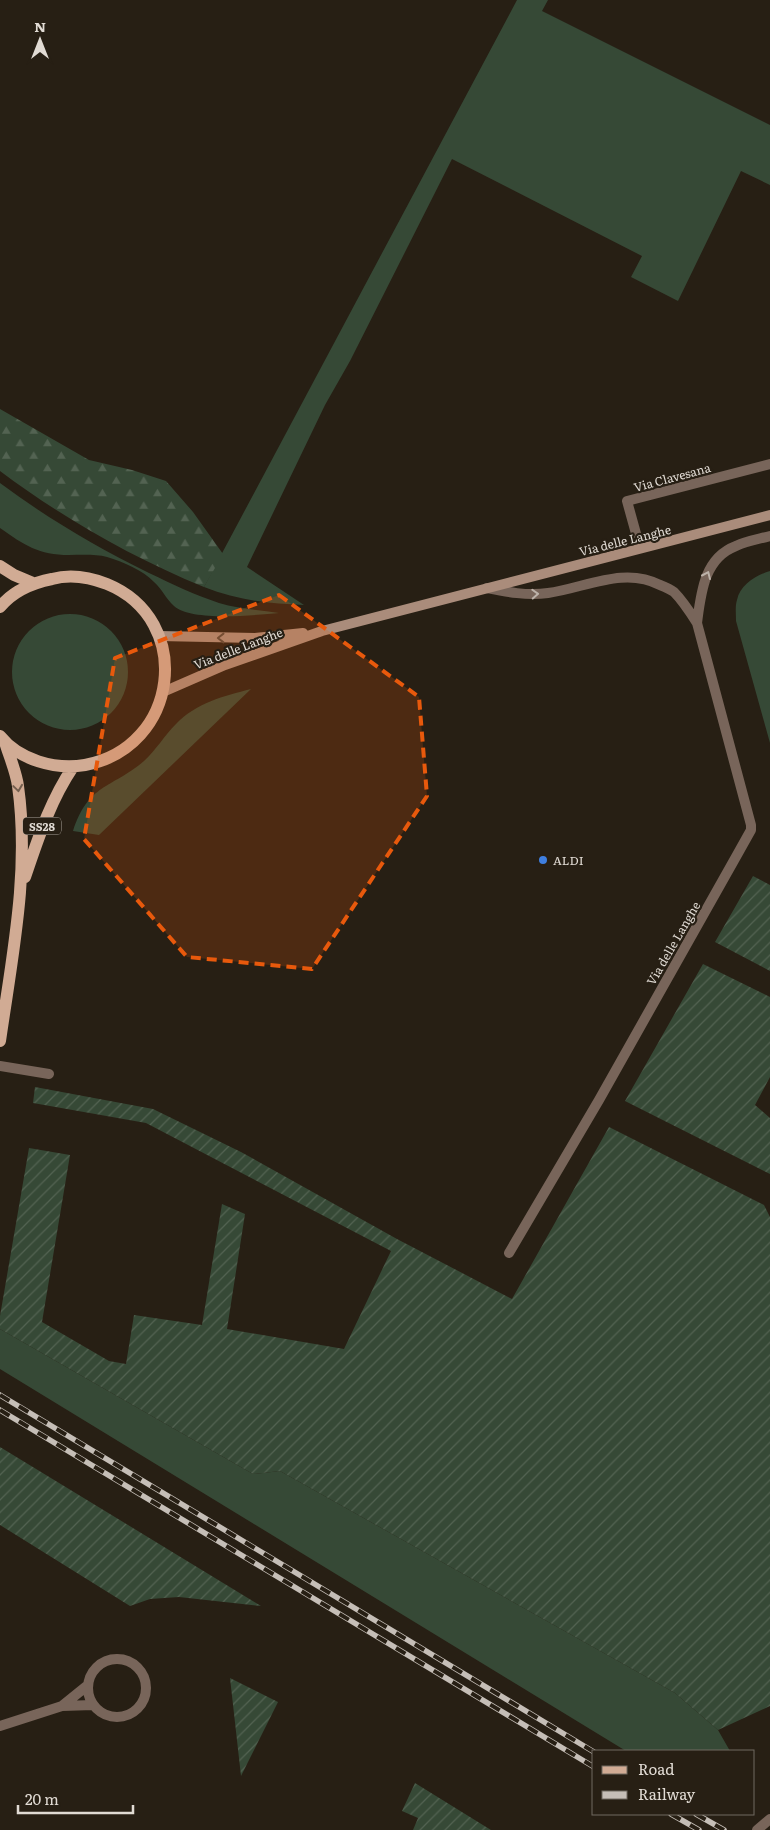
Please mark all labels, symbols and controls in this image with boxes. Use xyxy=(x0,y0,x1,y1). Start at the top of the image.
north arrow xyxy=(15,15,65,65)
text: N xyxy=(34,16,46,36)
street label: Via Clavesana xyxy=(632,458,713,496)
street label: Via delle Langhe xyxy=(577,520,673,560)
one-way arrow xyxy=(701,571,711,580)
one-way arrow xyxy=(531,588,539,599)
street label: Via delle Langhe xyxy=(191,623,285,673)
one-way arrow xyxy=(216,633,224,643)
one-way arrow xyxy=(12,785,23,793)
road number: SS28 xyxy=(23,818,61,834)
place label: ALDI xyxy=(553,851,584,869)
marker: ALDI xyxy=(537,854,549,866)
street label: Via delle Langhe xyxy=(642,898,704,988)
legend xyxy=(592,1750,755,1815)
text: Road xyxy=(638,1757,674,1780)
scale bar xyxy=(18,1782,132,1814)
text: Railway xyxy=(638,1782,696,1805)
text: 20 m xyxy=(25,1787,59,1810)

